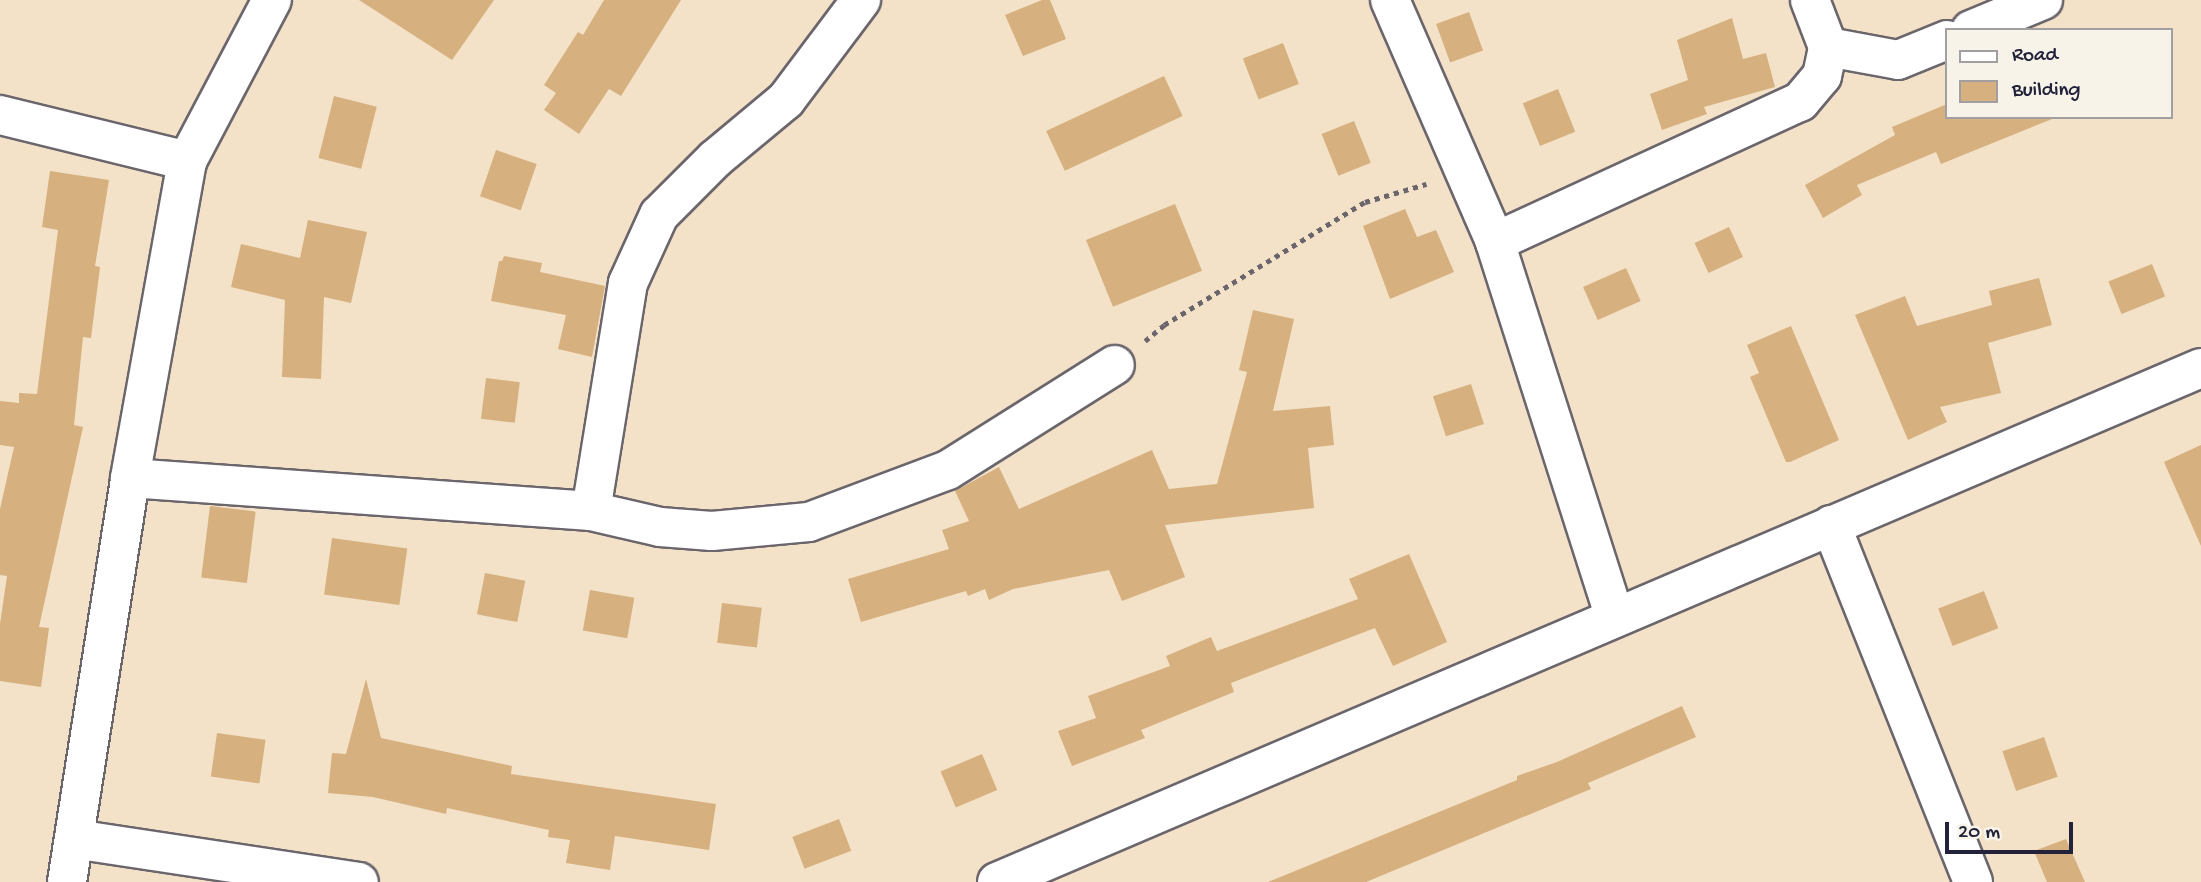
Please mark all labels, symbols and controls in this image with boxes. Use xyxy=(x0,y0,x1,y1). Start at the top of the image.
legend xyxy=(1946,28,2173,119)
text: Road xyxy=(2012,44,2058,69)
text: Building xyxy=(2012,79,2081,104)
scale bar xyxy=(1949,808,2077,852)
text: 20 m xyxy=(1958,821,2000,846)

